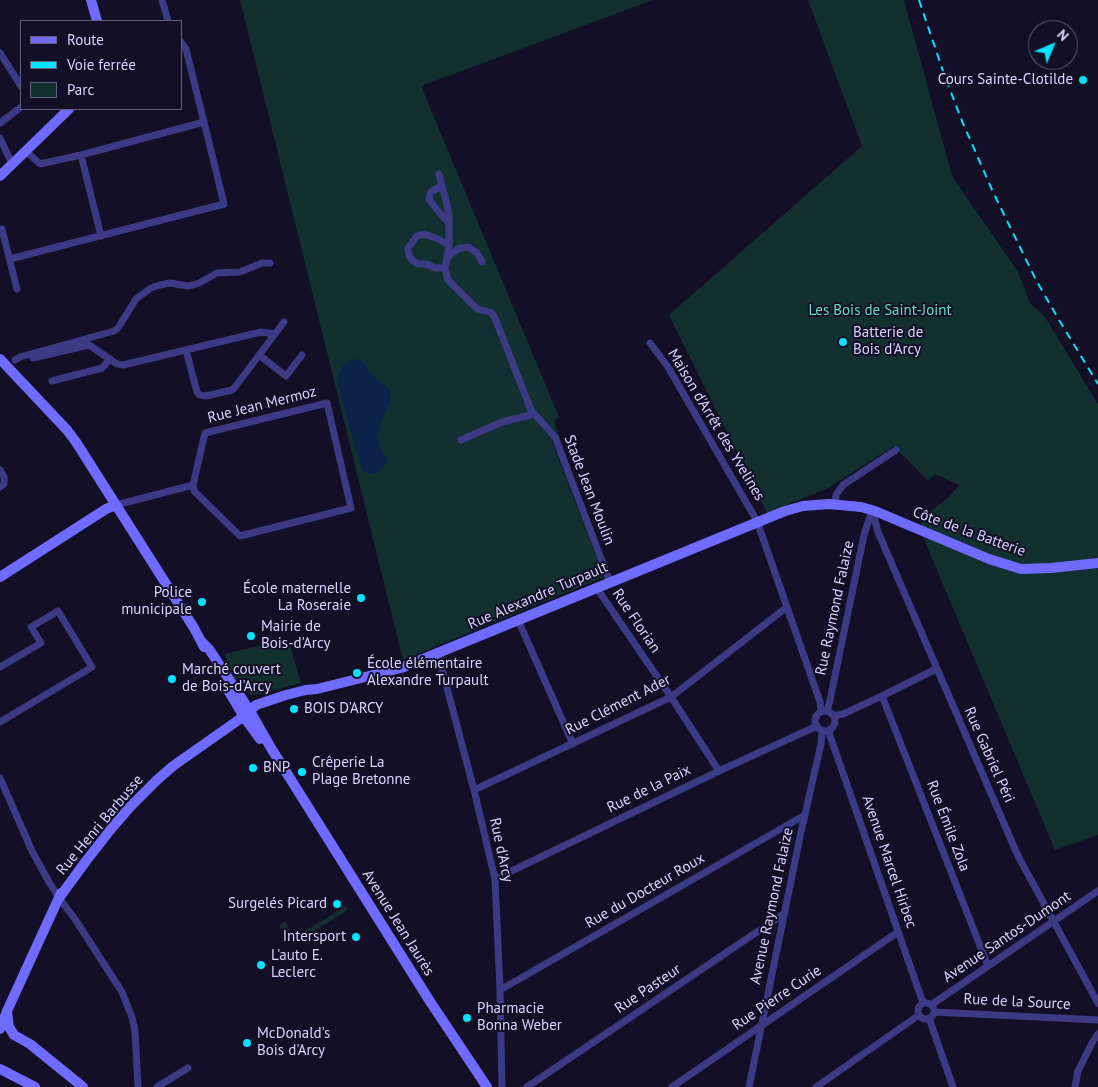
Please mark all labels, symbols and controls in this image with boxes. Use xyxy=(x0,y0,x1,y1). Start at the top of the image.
legend xyxy=(20,20,182,110)
north arrow xyxy=(1028,20,1078,70)
text: N xyxy=(1053,25,1073,45)
text: Route xyxy=(67,30,104,49)
text: Voie ferrée xyxy=(67,55,136,74)
place label: Cours Sainte-Clotilde xyxy=(938,71,1073,89)
marker: Cours Sainte-Clotilde xyxy=(1077,74,1089,86)
text: Parc xyxy=(67,80,94,99)
park label: Les Bois de Saint-Joint xyxy=(809,302,951,320)
place label: Batterie de Bois d'Arcy xyxy=(853,324,923,359)
marker: Batterie de Bois d'Arcy xyxy=(837,336,849,348)
street label: Maison d'Arrêt des Yvelines xyxy=(663,346,769,504)
street label: Rue Jean Mermoz xyxy=(206,383,318,427)
street label: Stade Jean Moulin xyxy=(560,432,618,548)
street label: Côte de la Batterie xyxy=(910,503,1028,561)
street label: Rue Raymond Falaize xyxy=(812,539,858,677)
street label: Rue Alexandre Turpault xyxy=(465,558,611,634)
place label: École maternelle La Roseraie xyxy=(243,580,351,615)
place label: Police municipale xyxy=(121,584,192,619)
street label: Rue Florian xyxy=(608,586,664,656)
marker: École maternelle La Roseraie xyxy=(355,592,367,604)
marker: Police municipale xyxy=(196,596,208,608)
place label: Mairie de Bois-d'Arcy xyxy=(261,618,330,653)
marker: Mairie de Bois-d'Arcy xyxy=(245,630,257,642)
place label: École élémentaire Alexandre Turpault xyxy=(367,655,489,690)
place label: Marché couvert de Bois-d'Arcy xyxy=(182,661,281,696)
marker: École élémentaire Alexandre Turpault xyxy=(351,667,363,679)
street label: Rue Clément Ader xyxy=(562,671,674,739)
marker: Marché couvert de Bois-d'Arcy xyxy=(166,673,178,685)
place label: BOIS D'ARCY xyxy=(304,700,383,718)
marker: BOIS D'ARCY xyxy=(288,703,300,715)
street label: Rue Gabriel Péri xyxy=(960,704,1018,806)
place label: Crêperie La Plage Bretonne xyxy=(312,754,410,789)
place label: BNP xyxy=(263,759,290,777)
street label: Rue de la Paix xyxy=(604,761,694,817)
marker: BNP xyxy=(247,762,259,774)
marker: Crêperie La Plage Bretonne xyxy=(296,766,308,778)
street label: Rue Henri Barbusse xyxy=(53,771,147,879)
street label: Rue Émile Zola xyxy=(922,778,974,874)
street label: Avenue Marcel Hirbec xyxy=(858,793,920,931)
street label: Rue d'Arcy xyxy=(485,816,517,884)
street label: Avenue Raymond Falaize xyxy=(747,826,797,986)
street label: Rue du Docteur Roux xyxy=(582,849,708,933)
street label: Avenue Jean Jaurès xyxy=(358,867,438,979)
street label: Avenue Santos-Dumont xyxy=(940,887,1074,987)
place label: Surgelés Picard xyxy=(228,895,327,913)
marker: Surgelés Picard xyxy=(331,898,343,910)
place label: Intersport xyxy=(283,928,346,946)
marker: Intersport xyxy=(350,931,362,943)
place label: L'auto E. Leclerc xyxy=(271,947,323,982)
marker: L'auto E. Leclerc xyxy=(255,959,267,971)
street label: Rue Pasteur xyxy=(612,960,684,1018)
street label: Rue Pierre Curie xyxy=(729,962,825,1034)
street label: Rue de la Source xyxy=(963,990,1071,1014)
place label: Pharmacie Bonna Weber xyxy=(477,1000,562,1035)
marker: Pharmacie Bonna Weber xyxy=(461,1012,473,1024)
place label: McDonald's Bois d'Arcy xyxy=(257,1025,330,1060)
marker: McDonald's Bois d'Arcy xyxy=(241,1037,253,1049)

